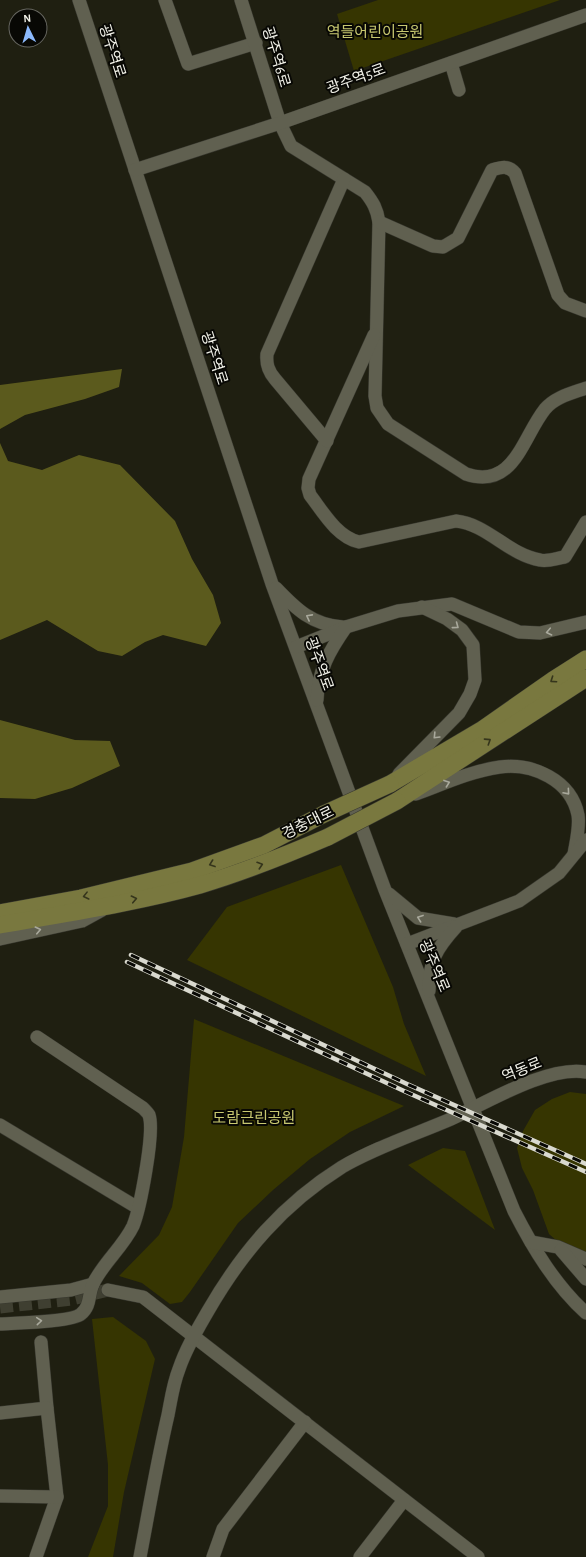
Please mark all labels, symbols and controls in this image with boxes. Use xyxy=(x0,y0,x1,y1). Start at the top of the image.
north arrow xyxy=(8,8,48,48)
text: N xyxy=(23,13,31,24)
street label: 광주역로 xyxy=(96,22,129,80)
park label: 역들어린이공원 xyxy=(327,24,423,40)
street label: 광주역6로 xyxy=(260,25,293,89)
street label: 광주역5로 xyxy=(324,60,387,97)
street label: 광주역로 xyxy=(198,329,231,387)
one-way arrow xyxy=(306,614,313,622)
one-way arrow xyxy=(452,621,459,628)
one-way arrow xyxy=(545,627,552,635)
street label: 광주역로 xyxy=(303,635,336,693)
one-way arrow xyxy=(550,675,557,683)
one-way arrow xyxy=(434,731,441,739)
one-way arrow xyxy=(484,738,491,746)
one-way arrow xyxy=(443,779,450,788)
one-way arrow xyxy=(562,787,569,795)
street label: 경충대로 xyxy=(279,803,336,842)
one-way arrow xyxy=(208,859,215,867)
one-way arrow xyxy=(256,861,263,870)
one-way arrow xyxy=(83,892,89,900)
one-way arrow xyxy=(131,896,138,904)
one-way arrow xyxy=(417,914,424,922)
one-way arrow xyxy=(35,926,41,934)
street label: 광주역로 xyxy=(416,937,453,994)
street label: 역동로 xyxy=(500,1054,544,1085)
park label: 도람근린공원 xyxy=(213,1110,295,1126)
one-way arrow xyxy=(36,1317,42,1326)

